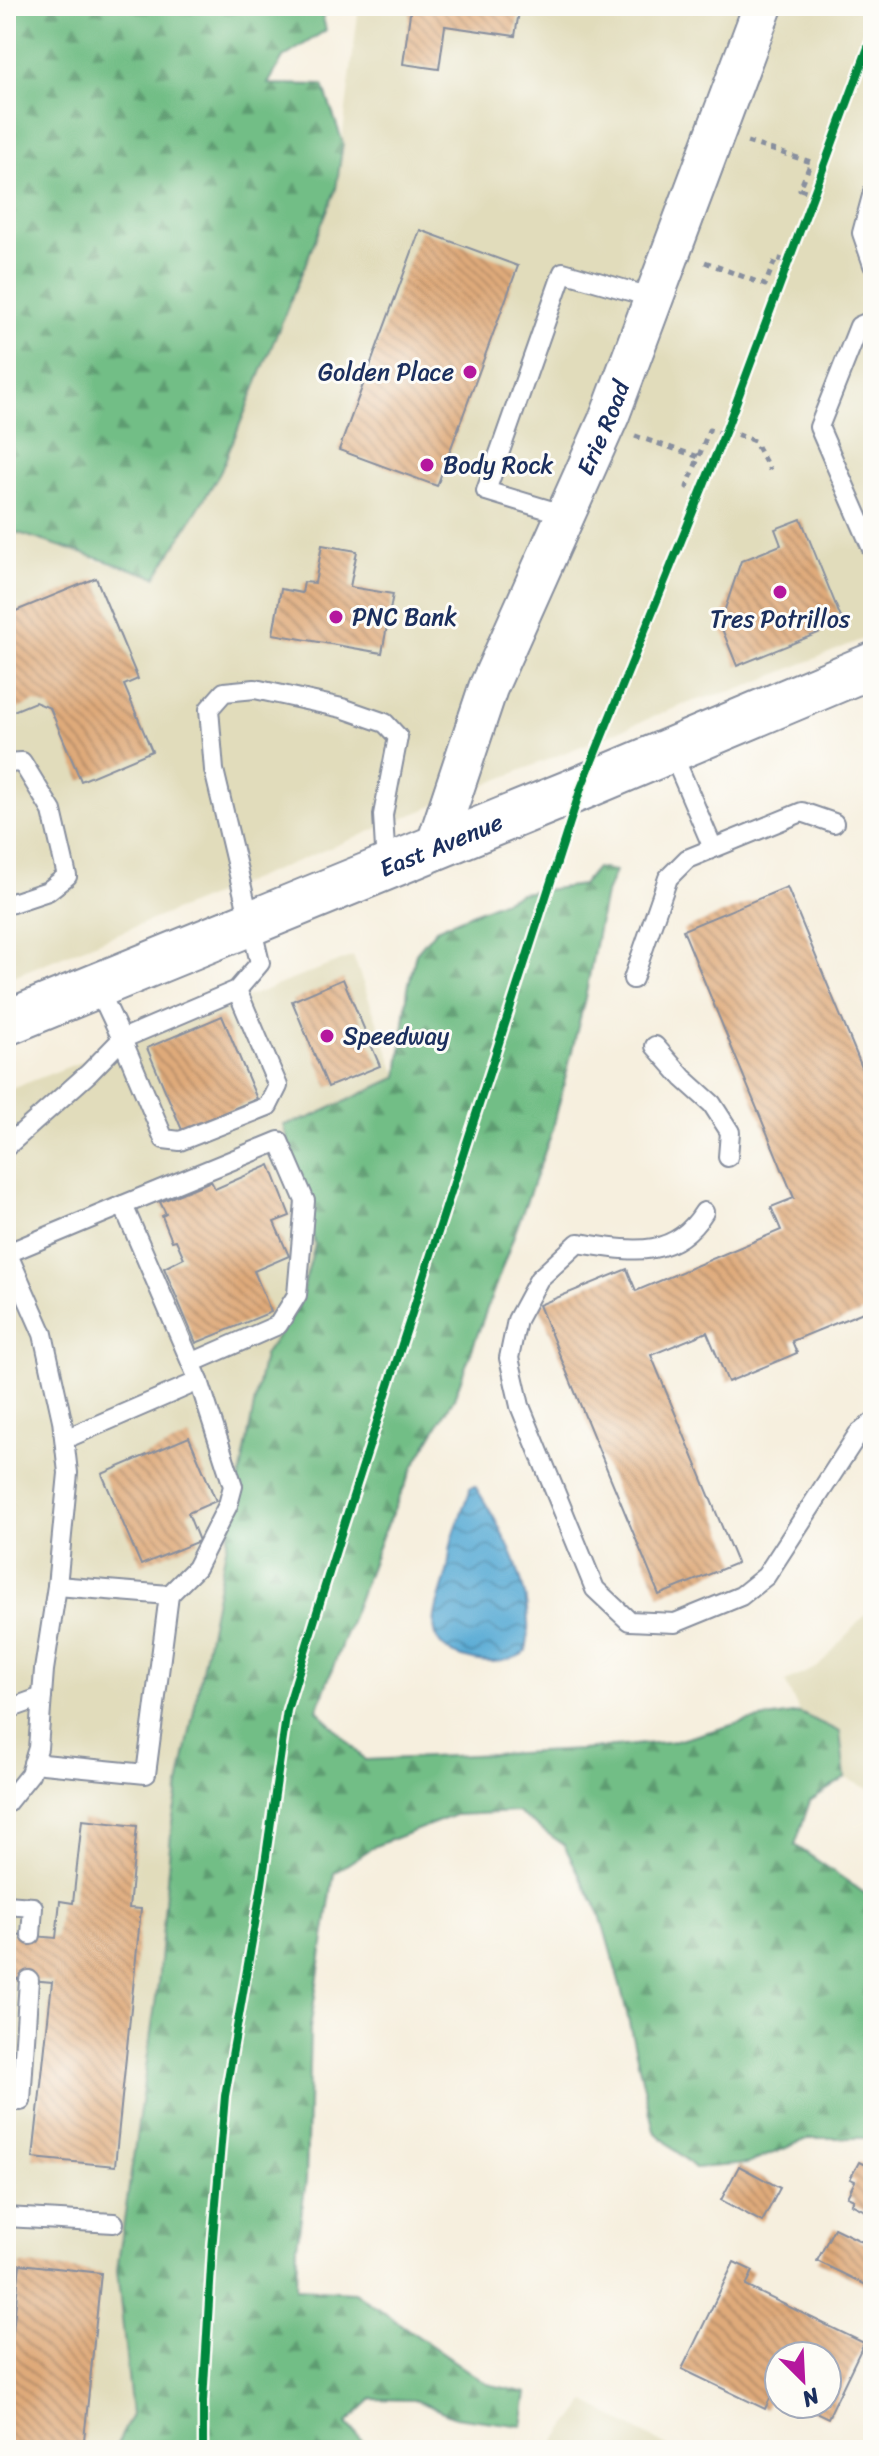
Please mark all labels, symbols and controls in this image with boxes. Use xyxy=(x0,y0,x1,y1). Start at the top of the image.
place label: Golden Place xyxy=(318,351,454,393)
marker: Golden Place xyxy=(461,363,479,381)
street label: Erie Road xyxy=(565,373,643,482)
place label: Body Rock xyxy=(443,444,553,486)
marker: Body Rock xyxy=(418,456,436,474)
marker: Tres Potrillos xyxy=(771,583,789,601)
place label: PNC Bank xyxy=(352,596,457,638)
place label: Tres Potrillos xyxy=(710,598,851,640)
marker: PNC Bank xyxy=(327,608,345,626)
street label: East Avenue xyxy=(373,801,509,889)
place label: Speedway xyxy=(343,1015,450,1057)
marker: Speedway xyxy=(318,1027,336,1045)
north arrow xyxy=(763,2340,843,2420)
text: N xyxy=(795,2376,827,2419)

